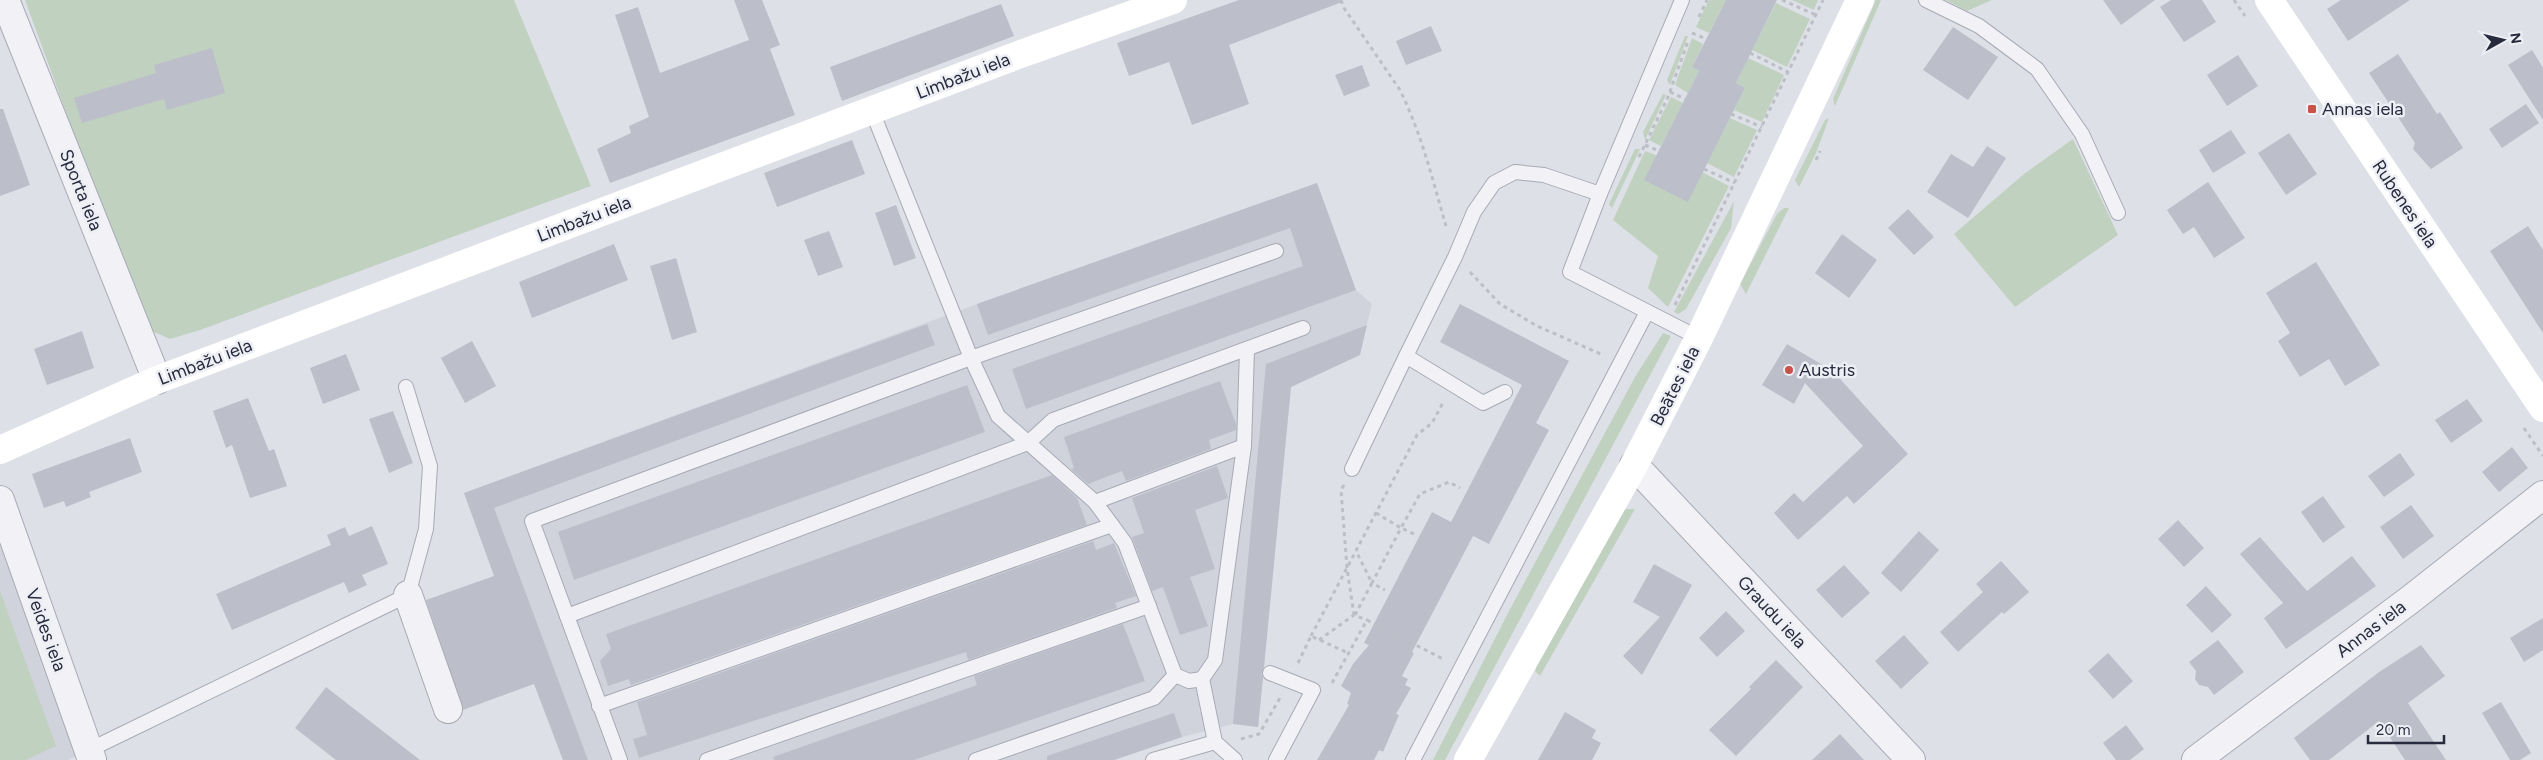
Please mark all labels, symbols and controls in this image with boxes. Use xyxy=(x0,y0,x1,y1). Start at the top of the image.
north arrow xyxy=(2478,15,2528,65)
text: N xyxy=(2506,32,2525,45)
street label: Limbažu iela xyxy=(913,48,1013,104)
place label: Annas iela xyxy=(2322,98,2403,120)
marker: Annas iela xyxy=(2306,103,2318,115)
street label: Sporta iela xyxy=(55,146,107,234)
street label: Rubenes iela xyxy=(2367,156,2443,252)
street label: Limbažu iela xyxy=(534,191,634,247)
street label: Limbažu iela xyxy=(155,334,255,390)
street label: Beātes iela xyxy=(1646,342,1704,430)
place label: Austris xyxy=(1799,359,1855,381)
marker: Austris xyxy=(1783,364,1795,376)
street label: Graudu iela xyxy=(1733,571,1811,653)
street label: Veides iela xyxy=(21,586,71,674)
street label: Annas iela xyxy=(2332,596,2410,662)
scale bar xyxy=(2368,712,2444,744)
text: 20 m xyxy=(2376,721,2410,739)

